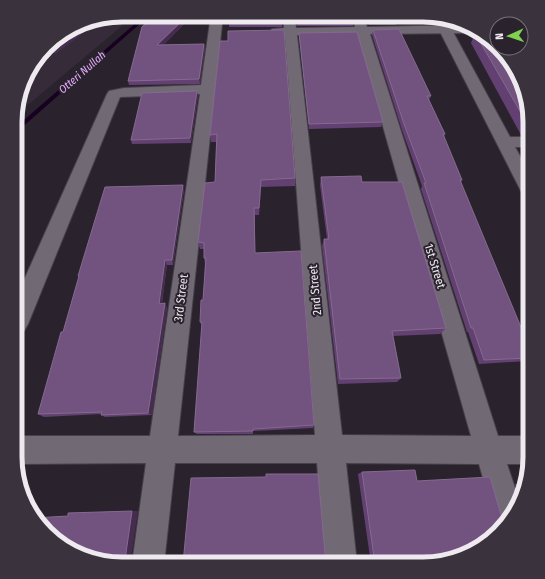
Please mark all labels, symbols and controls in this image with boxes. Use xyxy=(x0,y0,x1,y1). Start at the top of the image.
north arrow xyxy=(489,16,529,56)
text: N xyxy=(493,33,506,40)
water label: Otteri Nullah xyxy=(56,48,109,96)
street label: 1st Street xyxy=(422,242,448,290)
street label: 2nd Street xyxy=(306,264,324,316)
street label: 3rd Street xyxy=(171,273,191,323)

